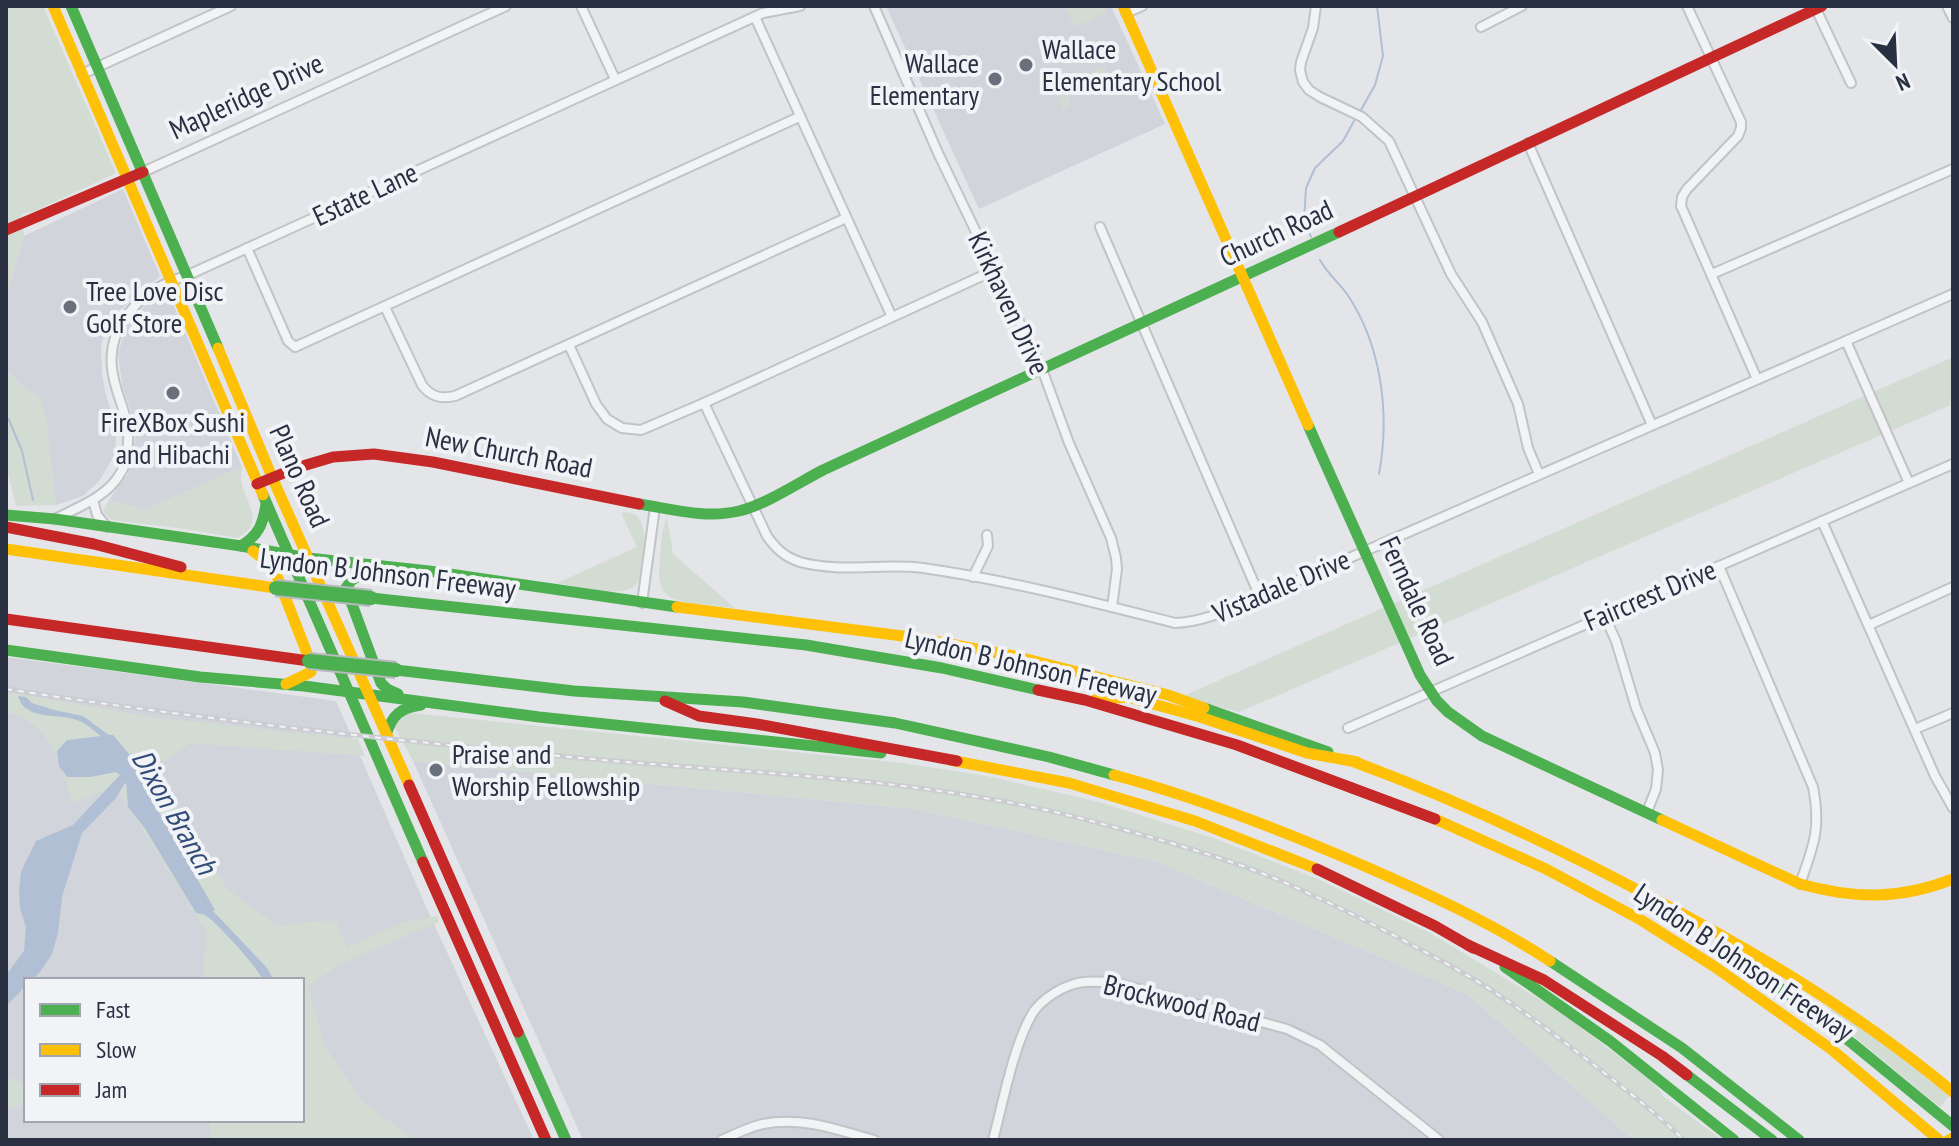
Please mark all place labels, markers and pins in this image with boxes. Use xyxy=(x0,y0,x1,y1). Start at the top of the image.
place label: Wallace Elementary School xyxy=(1042,30,1222,99)
place label: Wallace Elementary xyxy=(870,44,979,113)
marker: Wallace Elementary School xyxy=(1017,56,1035,74)
marker: Wallace Elementary xyxy=(986,70,1004,88)
place label: Tree Love Disc Golf Store xyxy=(86,272,223,341)
marker: Tree Love Disc Golf Store xyxy=(61,298,79,316)
marker: FireXBox Sushi and Hibachi xyxy=(164,384,182,402)
place label: FireXBox Sushi and Hibachi xyxy=(101,403,245,472)
place label: Praise and Worship Fellowship xyxy=(452,735,640,804)
marker: Praise and Worship Fellowship xyxy=(427,761,445,779)

